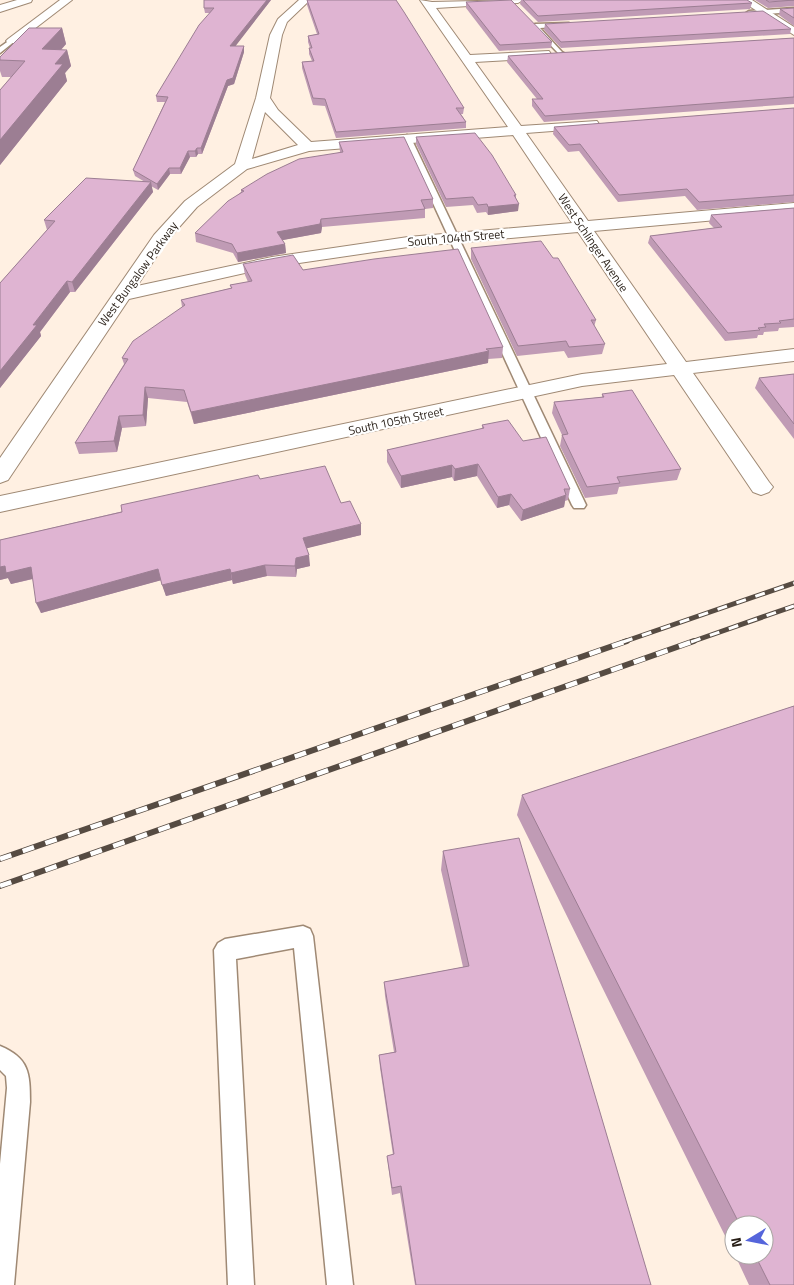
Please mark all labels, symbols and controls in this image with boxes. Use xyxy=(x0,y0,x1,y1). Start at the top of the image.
street label: West Schlinger Avenue xyxy=(553,190,634,296)
street label: West Bungalow Parkway xyxy=(93,217,182,330)
street label: South 104th Street xyxy=(407,224,506,251)
street label: South 105th Street xyxy=(347,401,446,440)
north arrow xyxy=(724,1215,774,1265)
text: N xyxy=(725,1236,747,1249)

